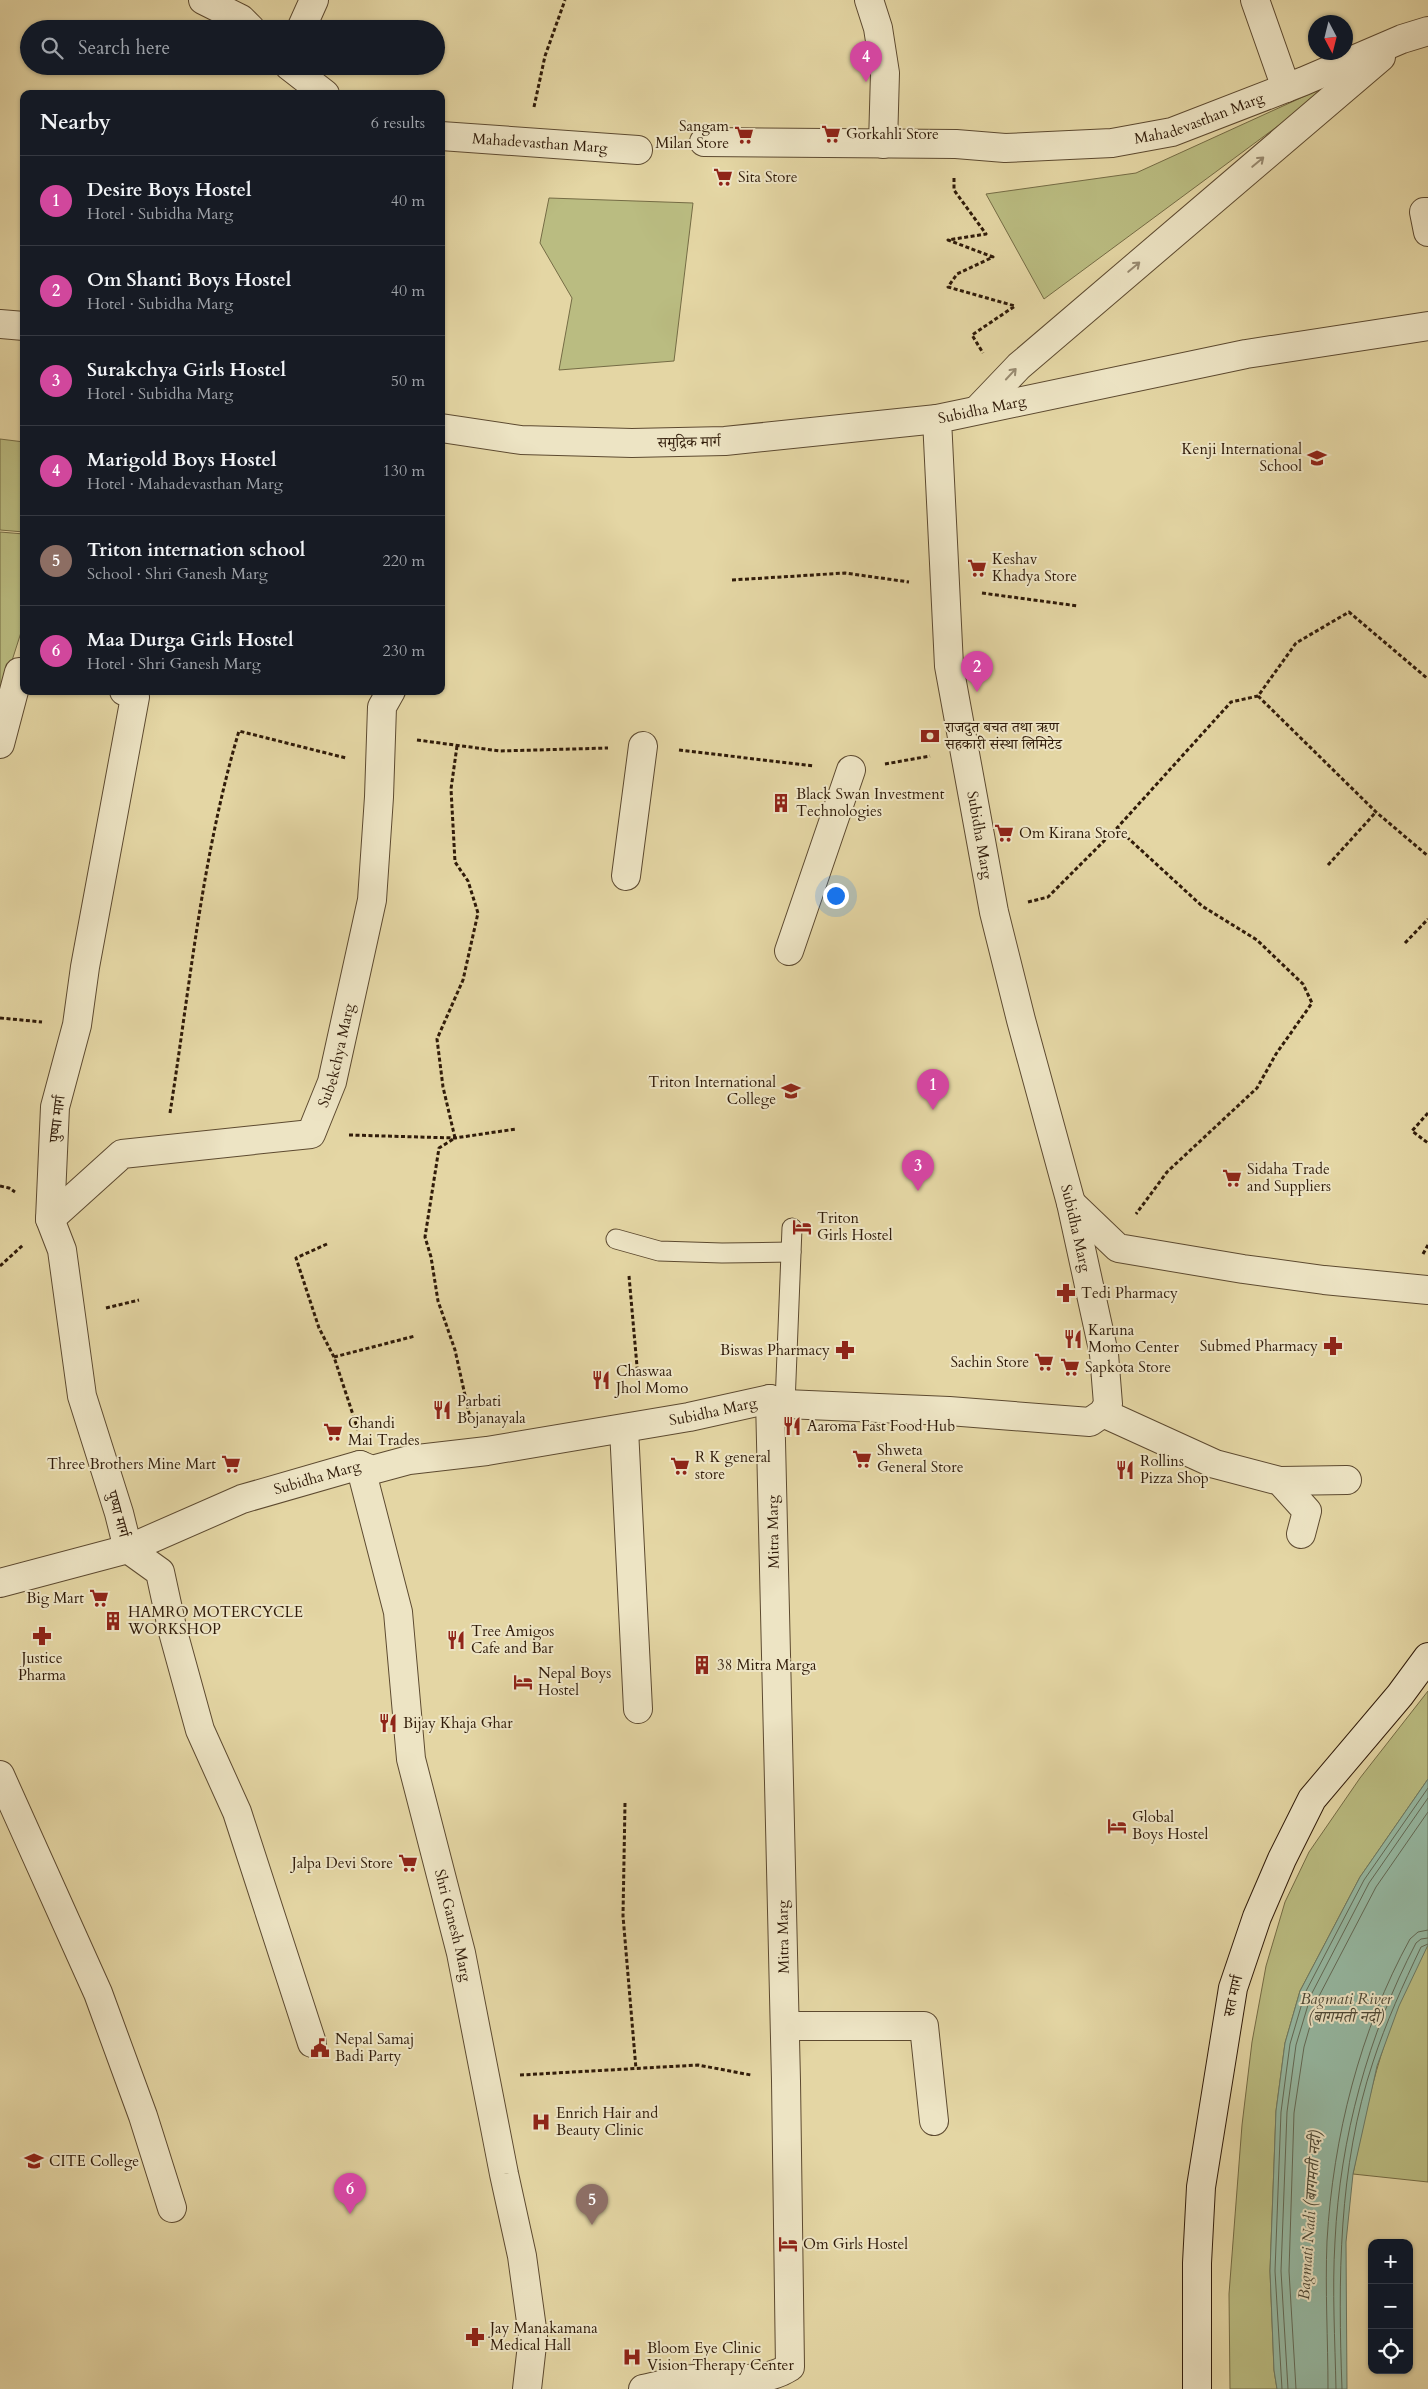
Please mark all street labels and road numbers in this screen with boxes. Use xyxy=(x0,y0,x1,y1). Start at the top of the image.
street label: Mahadevasthan Marg xyxy=(1133,87,1267,149)
street label: Mahadevasthan Marg xyxy=(471,128,609,158)
street label: Subidha Marg xyxy=(936,390,1028,429)
street label: समुद्रिक मार्ग xyxy=(656,431,722,453)
street label: Subidha Marg xyxy=(962,789,998,881)
street label: Subekchya Marg xyxy=(313,1001,359,1110)
street label: पुष्पा मार्ग xyxy=(44,1093,70,1145)
street label: Subidha Marg xyxy=(1056,1182,1096,1274)
street label: Subidha Marg xyxy=(668,1392,759,1430)
street label: Subidha Marg xyxy=(271,1455,363,1499)
street label: पुष्पा मार्ग xyxy=(102,1488,134,1541)
street label: Mitra Marg xyxy=(762,1494,784,1569)
street label: Shri Ganesh Marg xyxy=(430,1867,476,1984)
street label: Mitra Marg xyxy=(772,1899,794,1974)
street label: सत मार्ग xyxy=(1218,1972,1248,2020)

